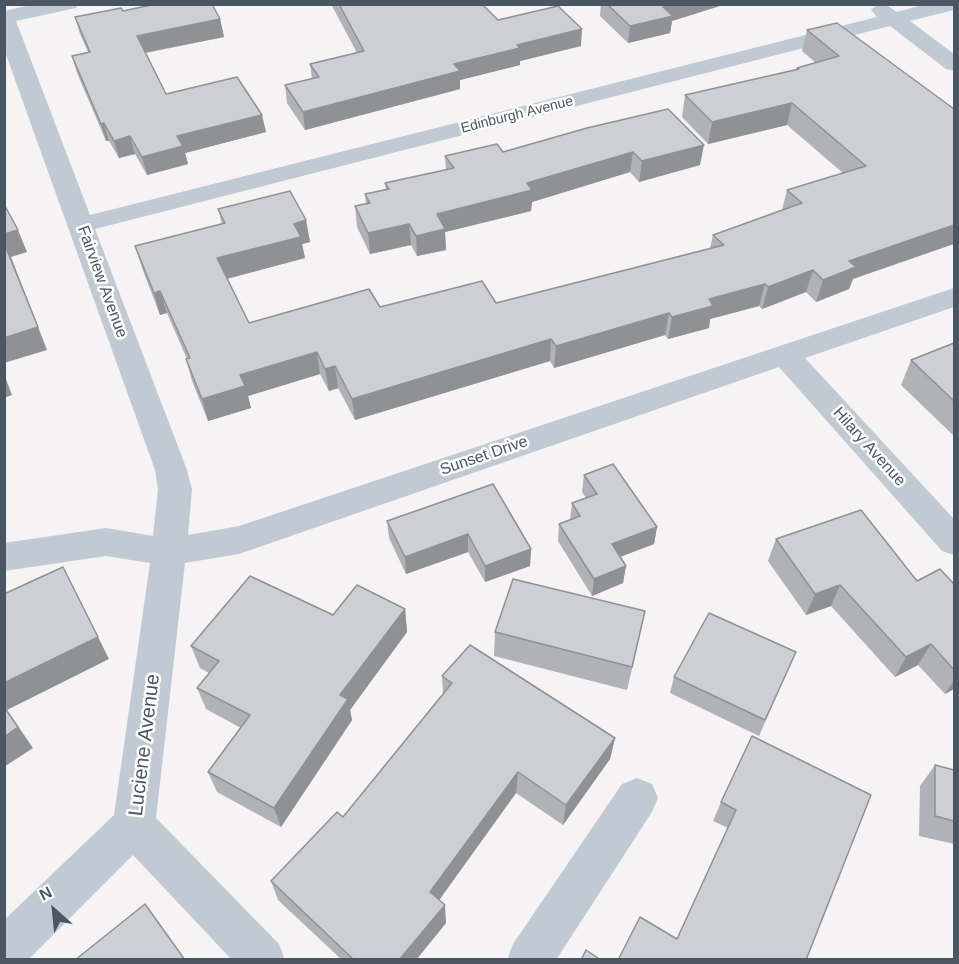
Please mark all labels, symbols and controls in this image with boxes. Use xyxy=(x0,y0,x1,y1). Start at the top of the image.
street label: Edinburgh Avenue xyxy=(459,93,575,137)
street label: Fairview Avenue xyxy=(73,223,131,341)
street label: Hilary Avenue xyxy=(829,404,909,490)
street label: Sunset Drive xyxy=(438,432,530,480)
street label: Luciene Avenue xyxy=(124,673,166,817)
north arrow xyxy=(24,880,84,940)
text: N xyxy=(37,883,55,904)

